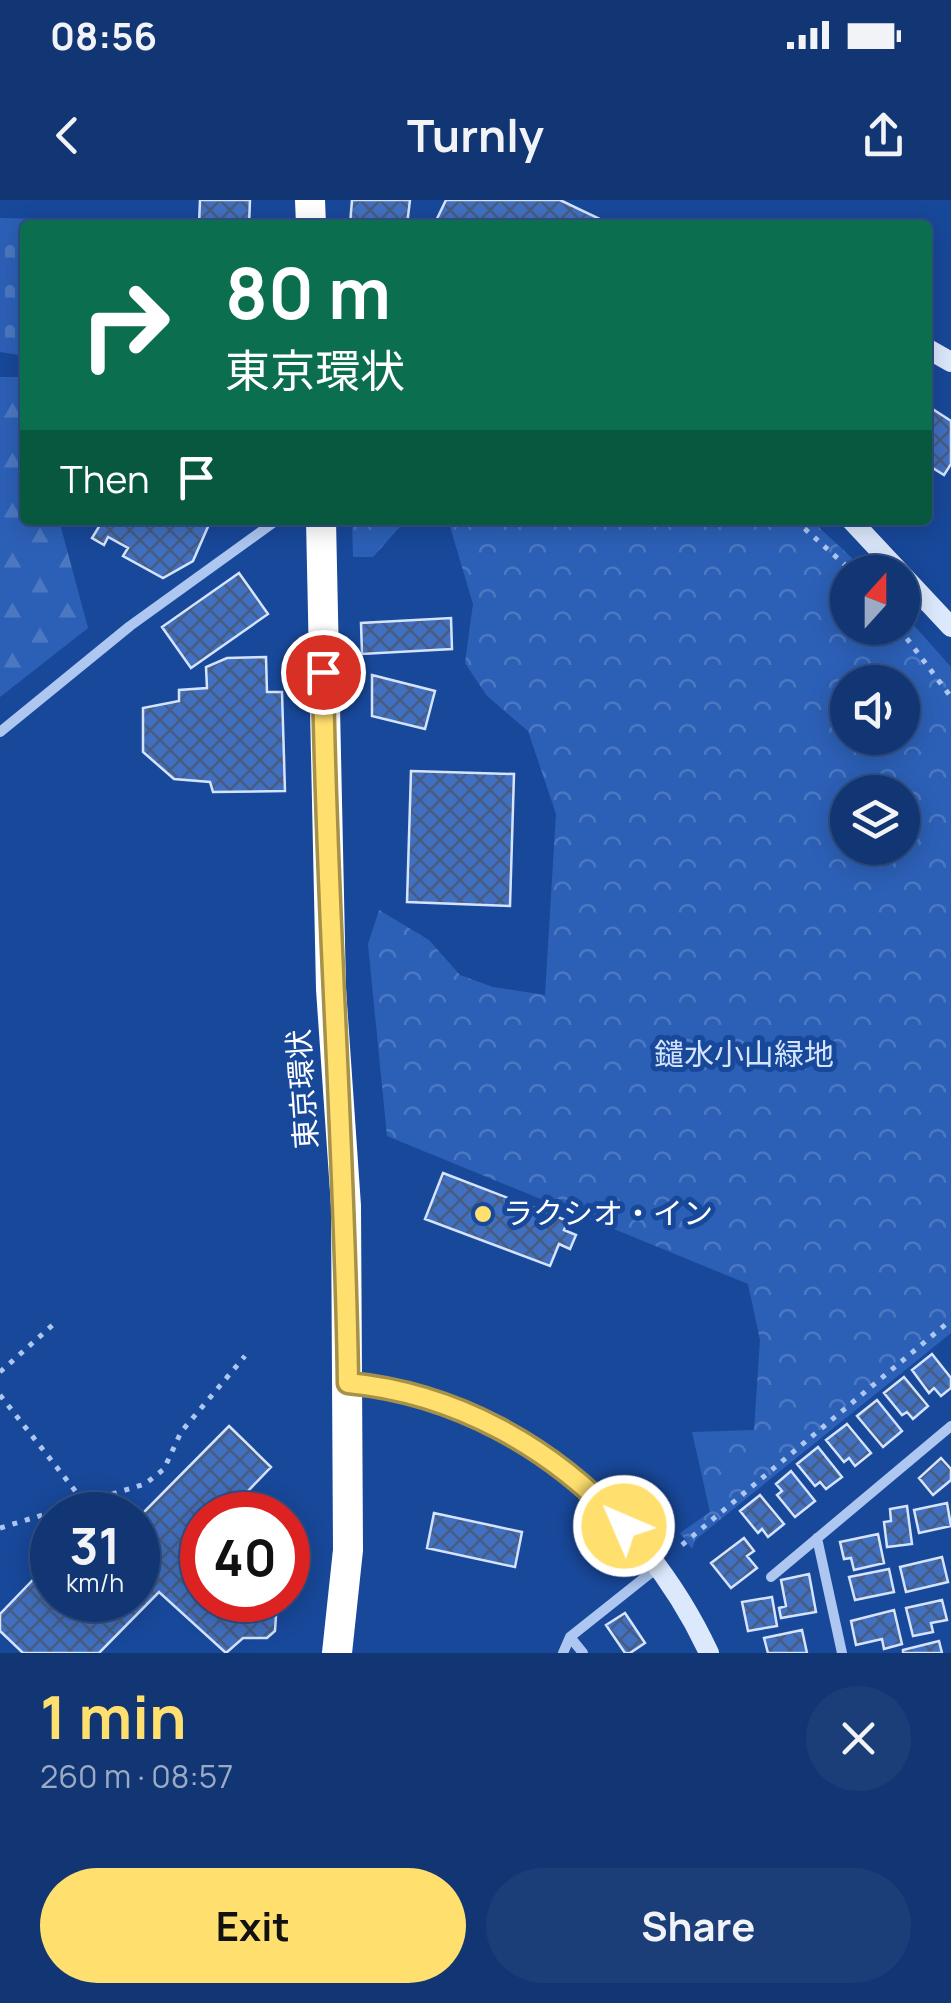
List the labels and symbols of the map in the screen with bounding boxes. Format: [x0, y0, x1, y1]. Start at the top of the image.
north arrow [830, 555, 920, 645]
pin [281, 630, 366, 715]
street label: 東京環状 [277, 1028, 326, 1150]
park label: 鑓水小山緑地 [654, 1033, 834, 1074]
place label: ラクシオ・イン [503, 1192, 713, 1233]
marker: ラクシオ・イン [472, 1203, 494, 1225]
position arrow [572, 1474, 676, 1578]
speed limit sign: 40 [180, 1492, 310, 1622]

